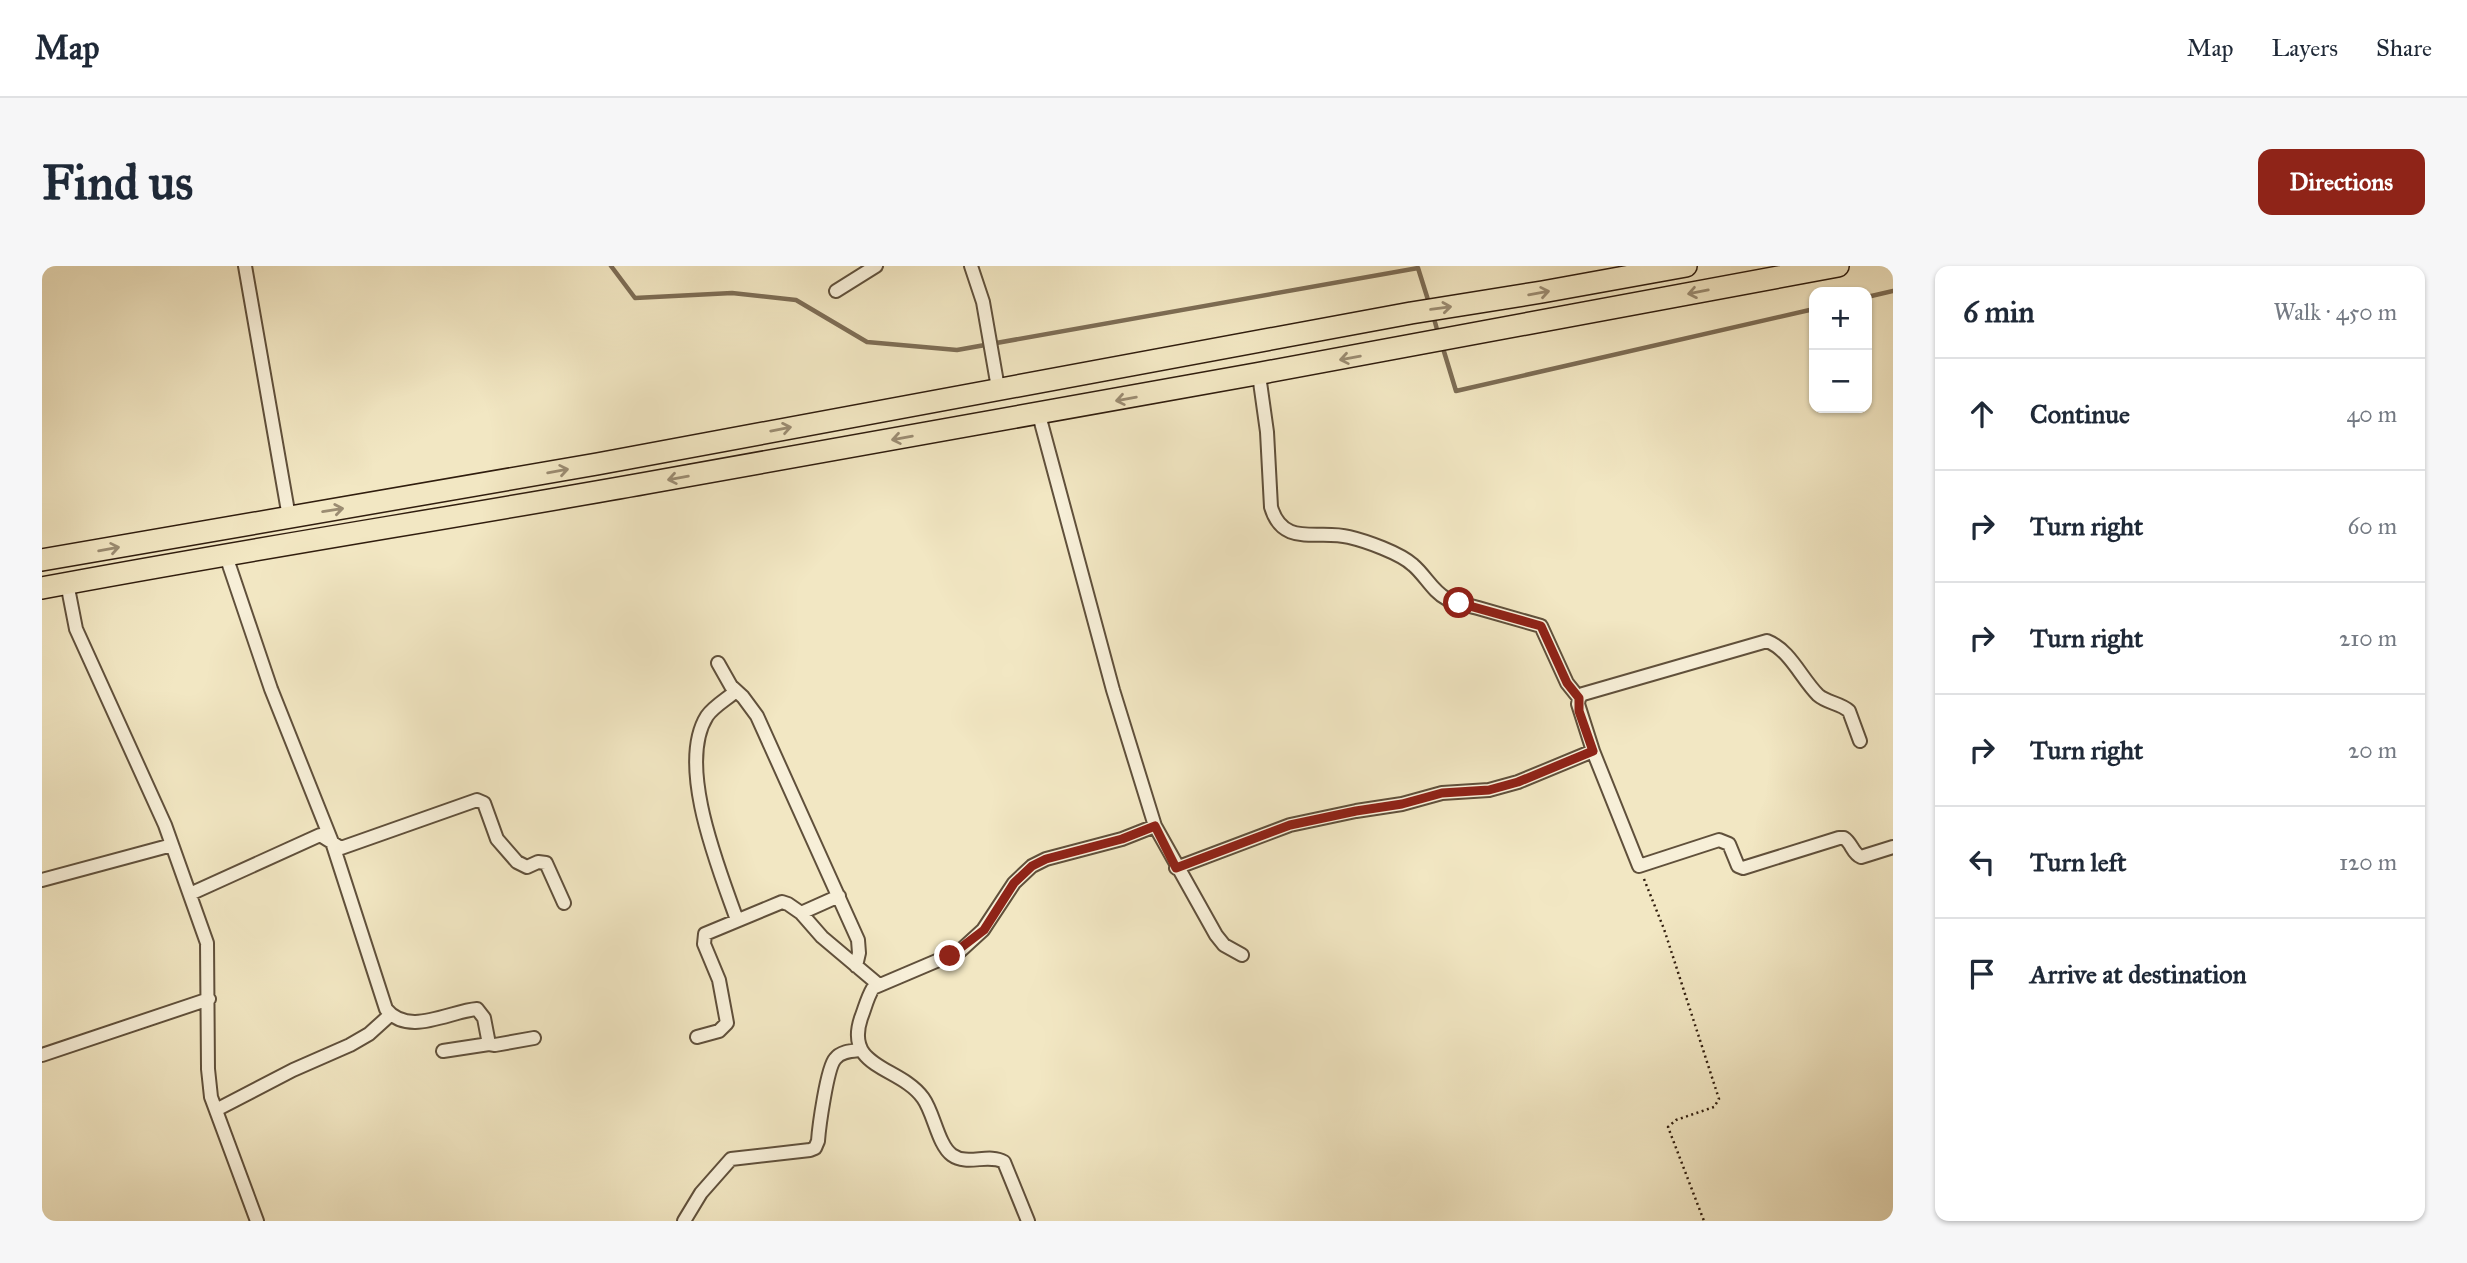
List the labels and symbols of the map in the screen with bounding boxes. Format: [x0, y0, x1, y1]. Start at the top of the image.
one-way arrow [1527, 285, 1550, 299]
one-way arrow [1687, 286, 1710, 300]
one-way arrow [1429, 302, 1452, 315]
one-way arrow [1339, 352, 1362, 365]
one-way arrow [1116, 393, 1138, 406]
one-way arrow [769, 422, 792, 436]
one-way arrow [892, 432, 914, 446]
one-way arrow [546, 464, 569, 477]
one-way arrow [667, 472, 690, 485]
one-way arrow [322, 503, 344, 516]
one-way arrow [97, 542, 120, 555]
route start [1443, 587, 1474, 618]
route end [934, 940, 965, 971]

